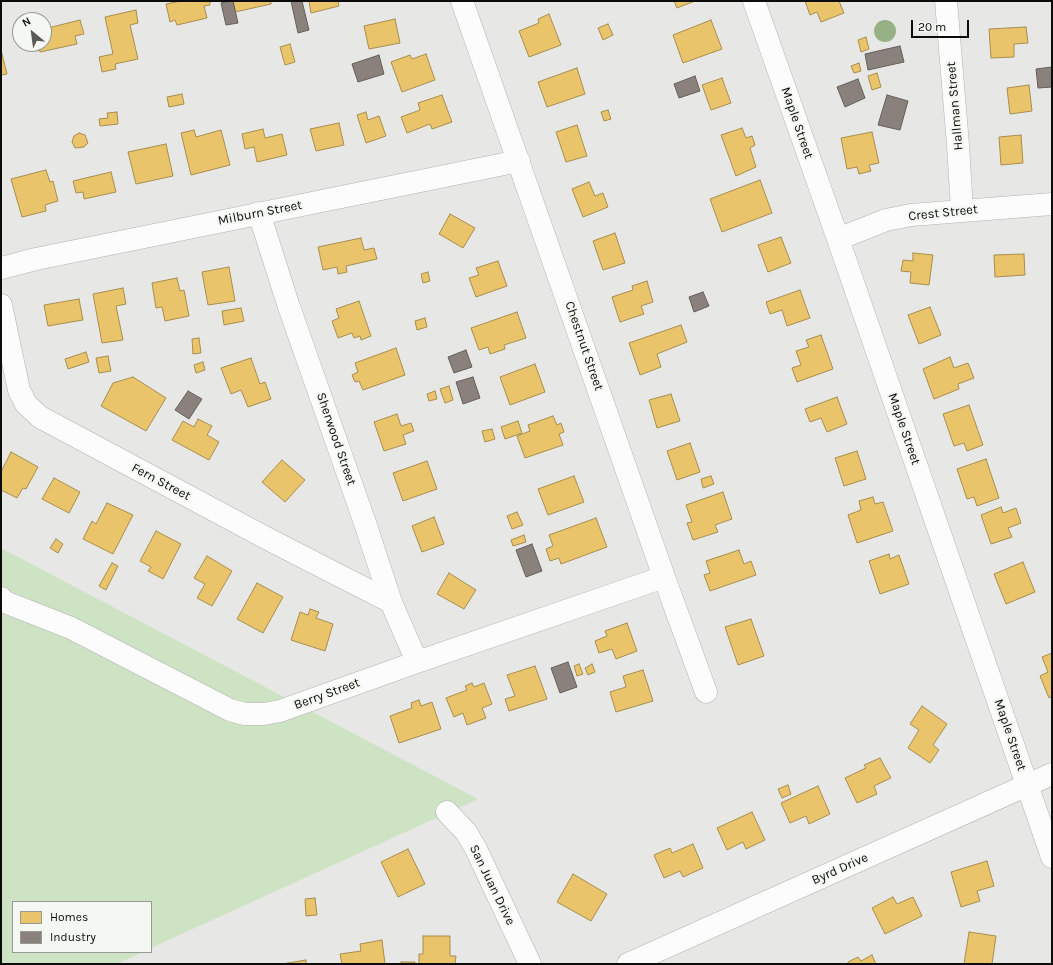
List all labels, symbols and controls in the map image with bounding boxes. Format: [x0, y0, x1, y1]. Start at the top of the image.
north arrow [12, 12, 52, 52]
scale bar [913, 12, 971, 38]
text: N [20, 14, 33, 30]
text: 20 m [918, 20, 946, 34]
street label: Hallman Street [943, 61, 967, 151]
street label: Maple Street [777, 85, 817, 161]
street label: Milburn Street [217, 197, 303, 229]
street label: Crest Street [907, 202, 979, 224]
street label: Chestnut Street [561, 299, 607, 393]
street label: Sherwood Street [313, 391, 359, 487]
street label: Maple Street [884, 391, 924, 467]
street label: Fern Street [129, 460, 193, 504]
street label: Berry Street [292, 675, 362, 713]
street label: Maple Street [990, 697, 1030, 773]
street label: San Juan Drive [466, 842, 518, 928]
street label: Byrd Drive [809, 850, 871, 888]
legend [12, 901, 152, 953]
text: Homes [50, 910, 88, 924]
text: Industry [50, 930, 96, 944]

